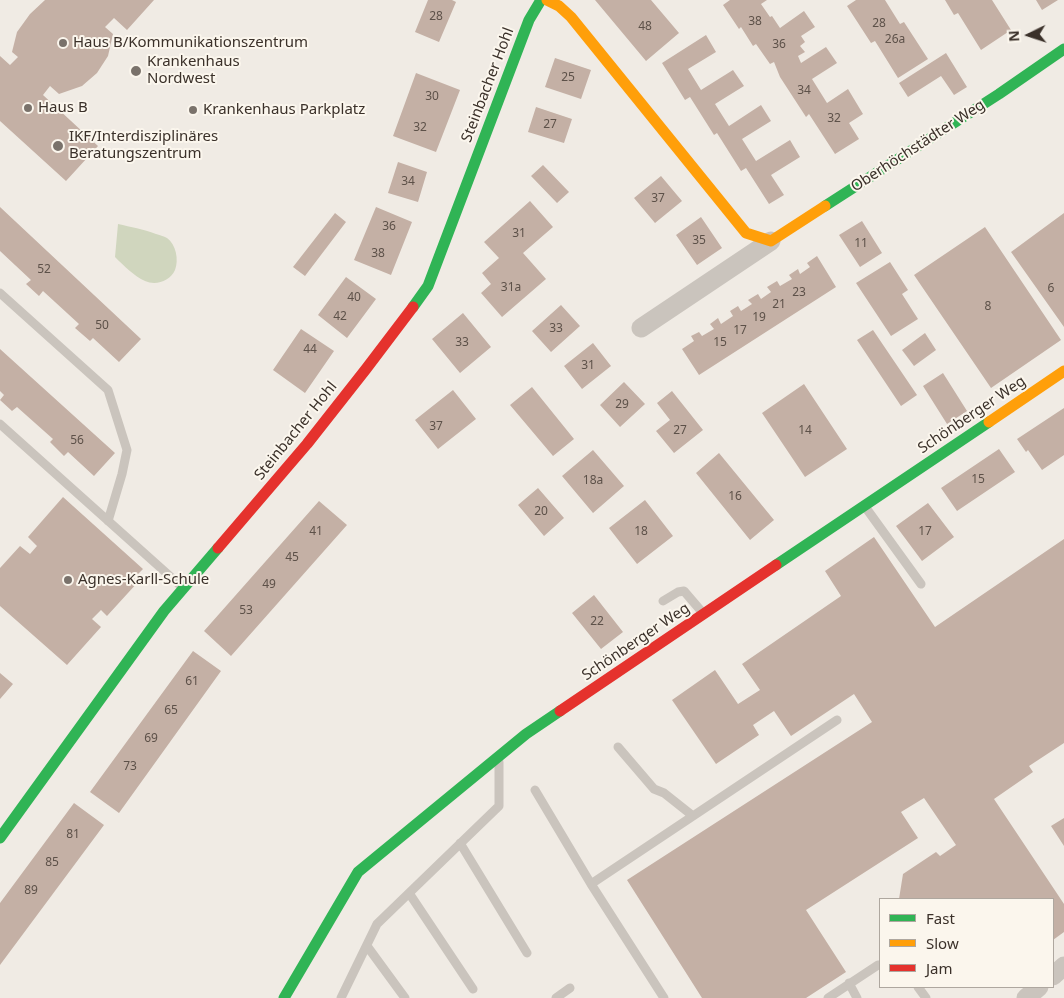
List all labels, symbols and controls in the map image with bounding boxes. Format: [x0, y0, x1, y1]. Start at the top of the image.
house number: 28 [429, 10, 443, 24]
north arrow [1004, 10, 1054, 60]
house number: 38 [748, 15, 762, 29]
house number: 28 [872, 17, 886, 31]
house number: 48 [638, 20, 652, 34]
street label: Steinbacher Hohl [458, 25, 518, 145]
text: N [1004, 30, 1023, 42]
house number: 26a [885, 33, 905, 47]
place label: Haus B/Kommunikationszentrum [73, 34, 308, 52]
marker: Haus B/Kommunikationszentrum [57, 37, 69, 49]
house number: 36 [772, 38, 786, 52]
place label: Krankenhaus Nordwest [147, 53, 240, 88]
marker: Krankenhaus Nordwest [129, 64, 143, 78]
house number: 25 [561, 71, 575, 85]
house number: 34 [797, 84, 811, 98]
house number: 30 [425, 90, 439, 104]
street label: Oberhöchstädter Weg [848, 96, 988, 196]
place label: Haus B [38, 99, 88, 117]
place label: Krankenhaus Parkplatz [203, 101, 365, 119]
marker: Haus B [22, 102, 34, 114]
marker: Krankenhaus Parkplatz [187, 104, 199, 116]
house number: 32 [827, 112, 841, 126]
house number: 27 [543, 118, 557, 132]
house number: 32 [413, 121, 427, 135]
place label: IKF/Interdisziplinäres Beratungszentrum [69, 128, 218, 163]
marker: IKF/Interdisziplinäres Beratungszentrum [51, 139, 65, 153]
house number: 34 [401, 175, 415, 189]
house number: 37 [651, 192, 665, 206]
house number: 36 [382, 220, 396, 234]
house number: 31 [512, 227, 526, 241]
house number: 35 [692, 234, 706, 248]
house number: 11 [854, 237, 868, 251]
house number: 38 [371, 247, 385, 261]
house number: 52 [37, 263, 51, 277]
house number: 31a [501, 281, 521, 295]
house number: 6 [1048, 282, 1054, 296]
house number: 23 [792, 286, 806, 300]
house number: 40 [347, 291, 361, 305]
house number: 21 [772, 298, 786, 312]
house number: 8 [985, 300, 991, 314]
house number: 42 [333, 310, 347, 324]
house number: 19 [752, 311, 766, 325]
house number: 50 [95, 319, 109, 333]
house number: 33 [549, 322, 563, 336]
house number: 17 [733, 324, 747, 338]
house number: 33 [455, 336, 469, 350]
house number: 15 [713, 336, 727, 350]
house number: 44 [303, 343, 317, 357]
house number: 31 [581, 359, 595, 373]
street label: Schönberger Weg [915, 372, 1029, 458]
street label: Steinbacher Hohl [251, 378, 341, 484]
house number: 29 [615, 398, 629, 412]
house number: 37 [429, 420, 443, 434]
house number: 27 [673, 424, 687, 438]
house number: 14 [798, 424, 812, 438]
house number: 56 [70, 434, 84, 448]
house number: 15 [971, 473, 985, 487]
house number: 18a [583, 474, 603, 488]
house number: 16 [728, 490, 742, 504]
house number: 20 [534, 505, 548, 519]
house number: 41 [309, 525, 323, 539]
house number: 18 [634, 525, 648, 539]
house number: 17 [918, 525, 932, 539]
house number: 45 [285, 551, 299, 565]
place label: Agnes-Karll-Schule [78, 571, 209, 589]
marker: Agnes-Karll-Schule [62, 574, 74, 586]
house number: 49 [262, 578, 276, 592]
street label: Schönberger Weg [579, 599, 693, 685]
house number: 53 [239, 604, 253, 618]
house number: 22 [590, 615, 604, 629]
house number: 61 [185, 675, 199, 689]
house number: 65 [164, 704, 178, 718]
house number: 69 [144, 732, 158, 746]
house number: 73 [123, 760, 137, 774]
house number: 81 [66, 828, 80, 842]
house number: 85 [45, 856, 59, 870]
house number: 89 [24, 884, 38, 898]
legend [879, 898, 1054, 988]
text: Fast [926, 908, 955, 928]
text: Slow [926, 933, 959, 953]
text: Jam [926, 958, 953, 978]

